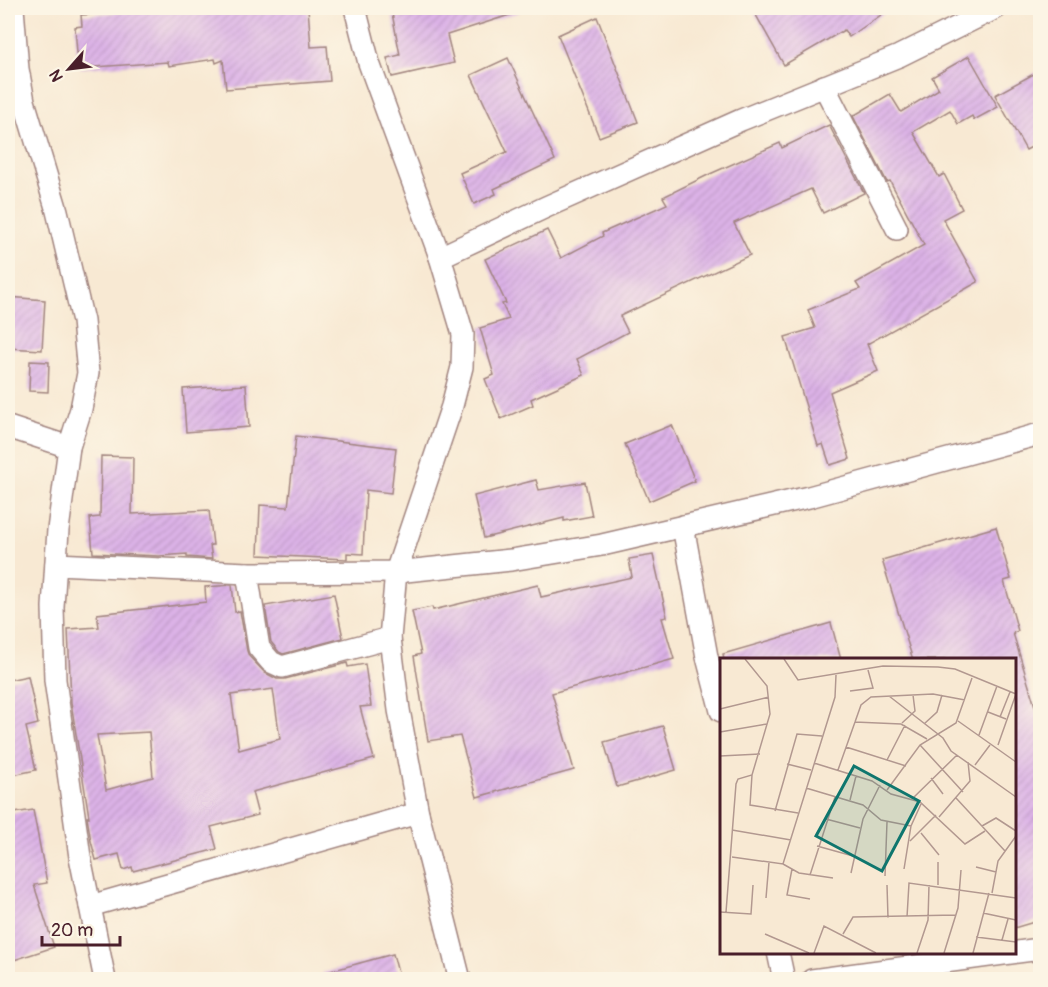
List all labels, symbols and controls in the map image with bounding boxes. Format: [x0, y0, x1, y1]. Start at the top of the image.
north arrow [39, 39, 99, 99]
text: N [45, 66, 68, 85]
inset map [720, 658, 1015, 954]
scale bar [42, 909, 120, 947]
text: 20 m [51, 919, 93, 942]

